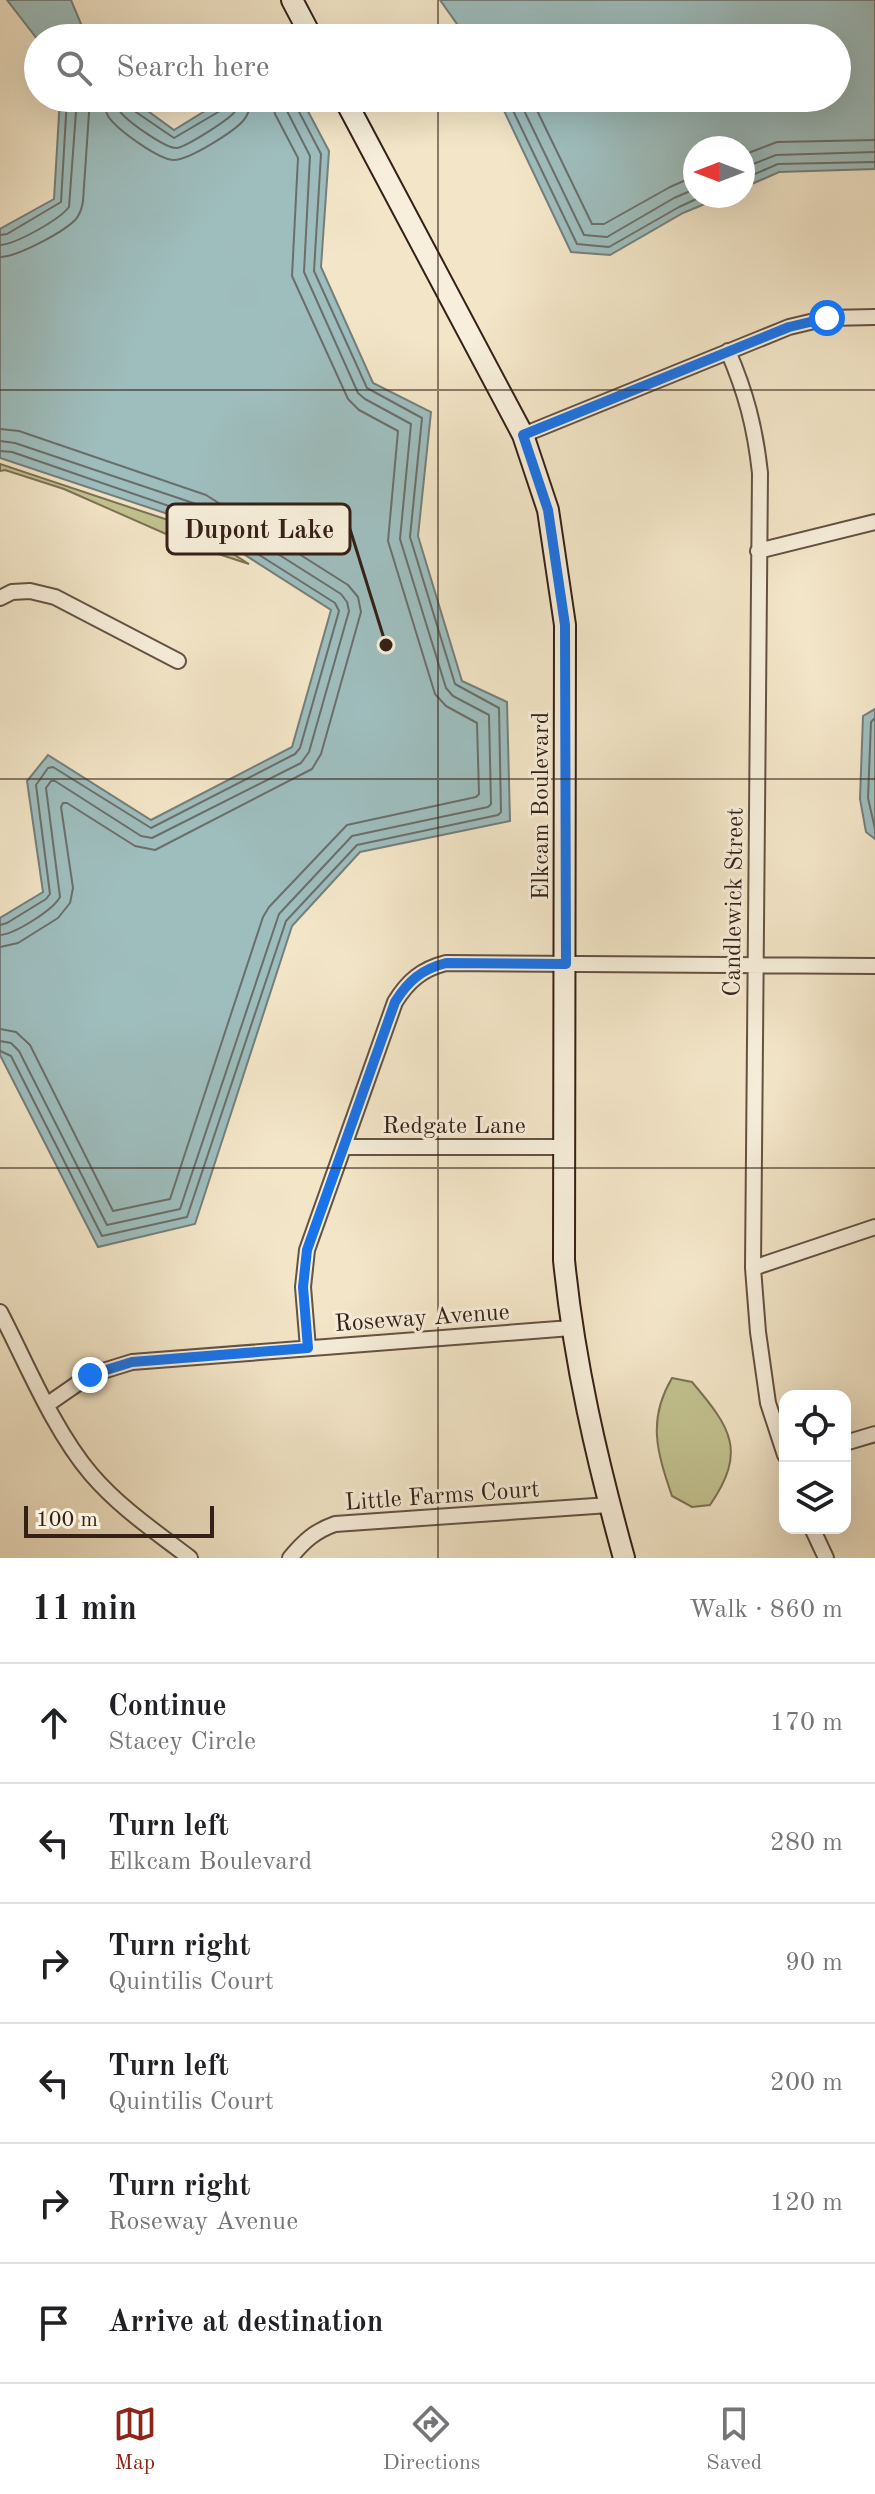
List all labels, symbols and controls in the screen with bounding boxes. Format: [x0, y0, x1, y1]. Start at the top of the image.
search box [24, 24, 851, 112]
icon: search [52, 46, 96, 90]
text: Search here [116, 53, 270, 83]
north arrow [683, 136, 755, 208]
route start [809, 300, 845, 336]
callout: Dupont Lake [167, 504, 350, 554]
text: Dupont Lake [184, 518, 334, 544]
street label: Elkcam Boulevard [530, 712, 554, 900]
street label: Candlewick Street [721, 807, 749, 997]
street label: Redgate Lane [382, 1115, 526, 1139]
street label: Roseway Avenue [334, 1301, 511, 1337]
route end [72, 1357, 108, 1393]
map controls [779, 1390, 851, 1534]
button: locate [779, 1390, 851, 1462]
button: layers [779, 1462, 851, 1534]
street label: Little Farms Court [344, 1478, 540, 1516]
scale bar [24, 1502, 214, 1538]
text: 100 m [36, 1509, 98, 1531]
text: 11 min [32, 1593, 137, 1627]
text: Walk · 860 m [689, 1597, 843, 1623]
text: Continue [108, 1692, 227, 1722]
icon: ahead [32, 1701, 76, 1745]
text: 170 m [770, 1710, 843, 1736]
text: Stacey Circle [108, 1729, 256, 1755]
text: Turn left [108, 1812, 229, 1842]
icon: left [32, 1821, 76, 1865]
text: 280 m [770, 1830, 843, 1856]
text: Elkcam Boulevard [108, 1849, 312, 1875]
text: Turn right [108, 1932, 250, 1962]
icon: right [32, 1941, 76, 1985]
text: 90 m [785, 1950, 843, 1976]
text: Quintilis Court [108, 1969, 274, 1995]
text: Turn left [108, 2052, 229, 2082]
icon: left [32, 2061, 76, 2105]
text: 200 m [770, 2070, 843, 2096]
text: Quintilis Court [108, 2089, 274, 2115]
text: Turn right [108, 2172, 250, 2202]
icon: right [32, 2181, 76, 2225]
text: 120 m [770, 2190, 843, 2216]
text: Roseway Avenue [108, 2209, 298, 2235]
icon: arrive [32, 2301, 76, 2345]
text: Arrive at destination [108, 2308, 383, 2338]
tab: Map [113, 2402, 157, 2477]
tab: Directions [383, 2402, 480, 2477]
tab: Saved [706, 2402, 762, 2477]

